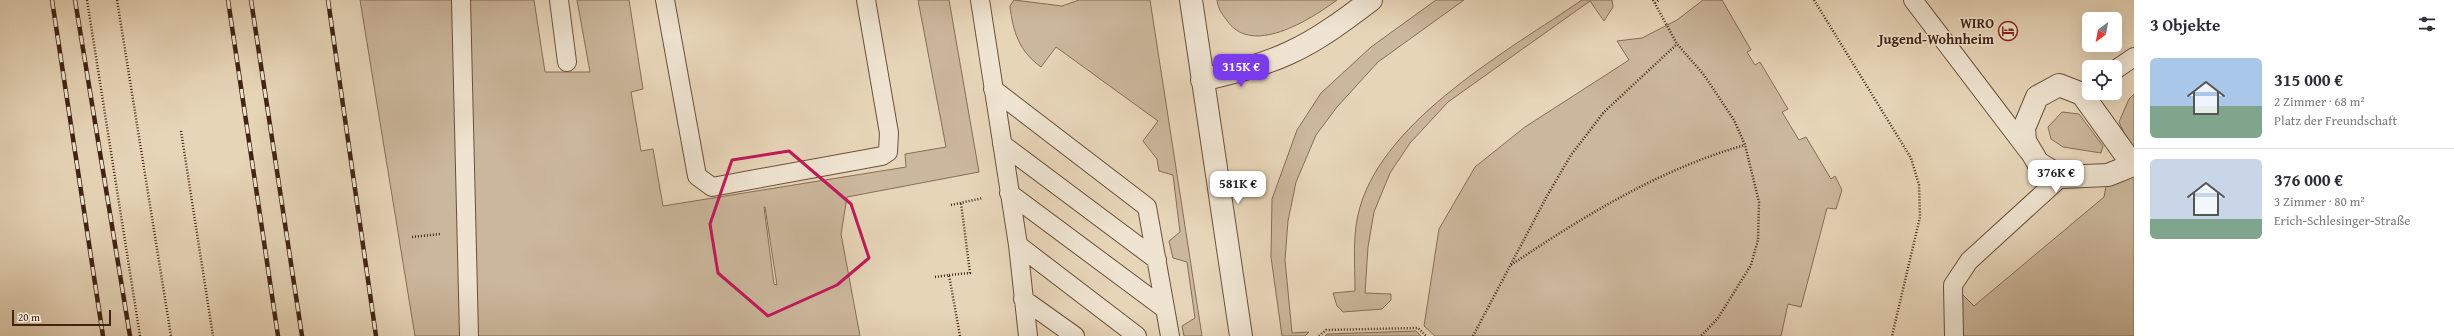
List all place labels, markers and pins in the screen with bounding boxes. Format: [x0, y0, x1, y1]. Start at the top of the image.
place label: WIRO Jugend-Wohnheim [1877, 13, 1994, 49]
hotel icon: WIRO Jugend-Wohnheim [1997, 20, 2019, 42]
pin: 315K € [1208, 54, 1274, 88]
pin: 376K € [2023, 160, 2089, 194]
pin: 581K € [1205, 171, 1271, 205]

